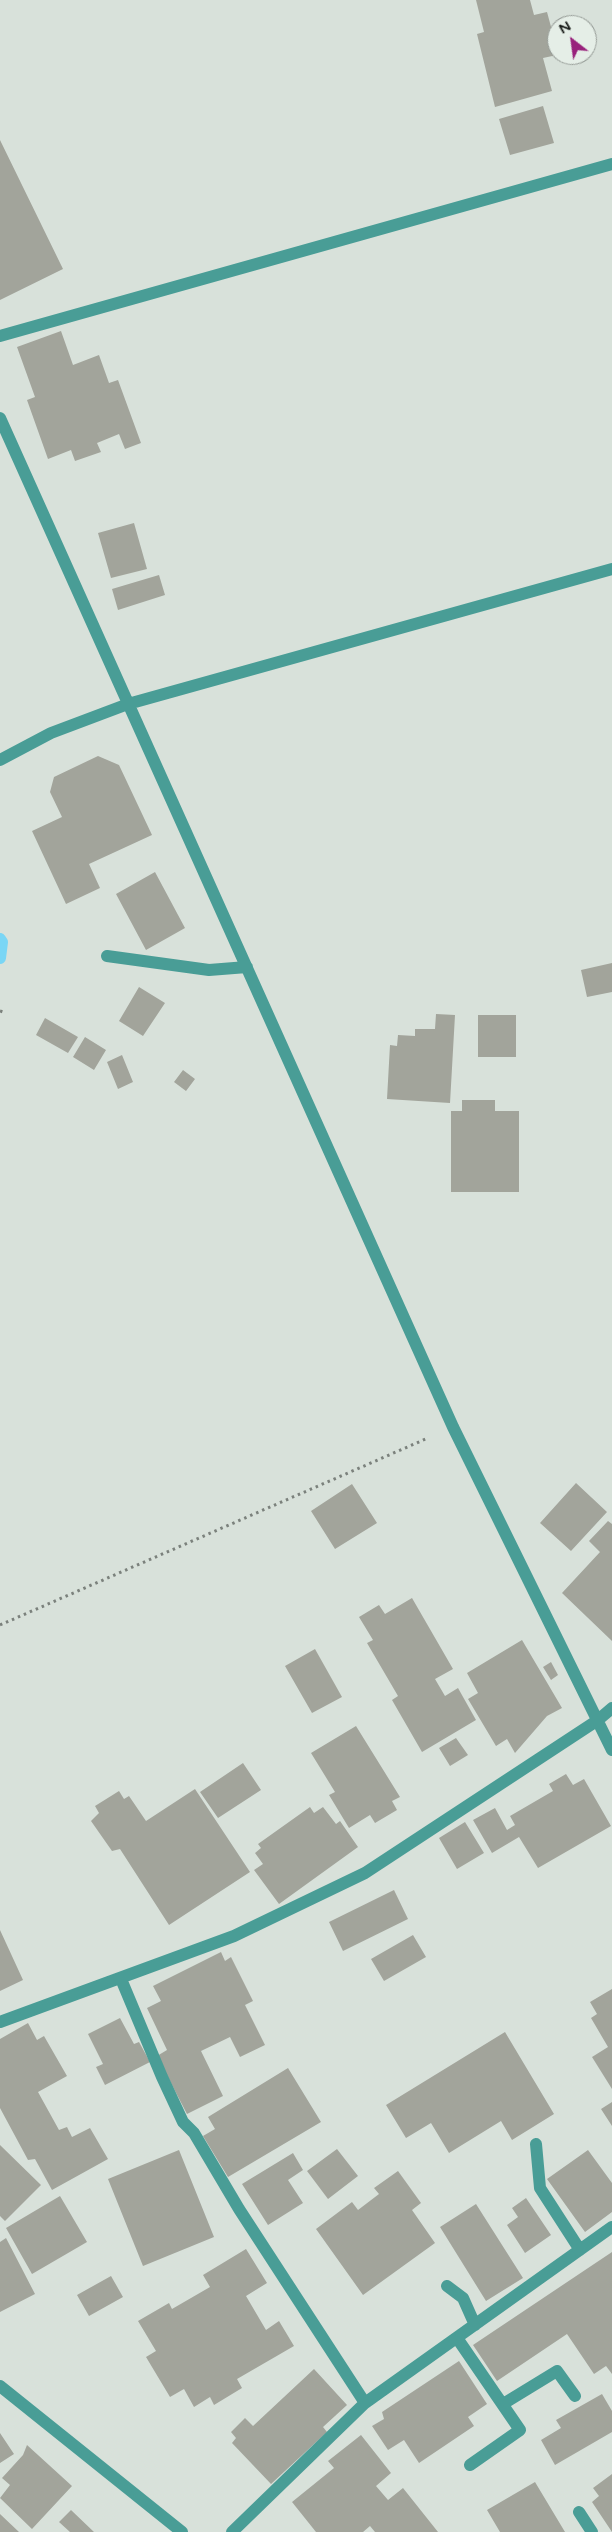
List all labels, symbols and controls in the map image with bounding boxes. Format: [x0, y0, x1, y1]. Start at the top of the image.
north arrow [547, 15, 597, 65]
text: N [556, 17, 574, 38]

